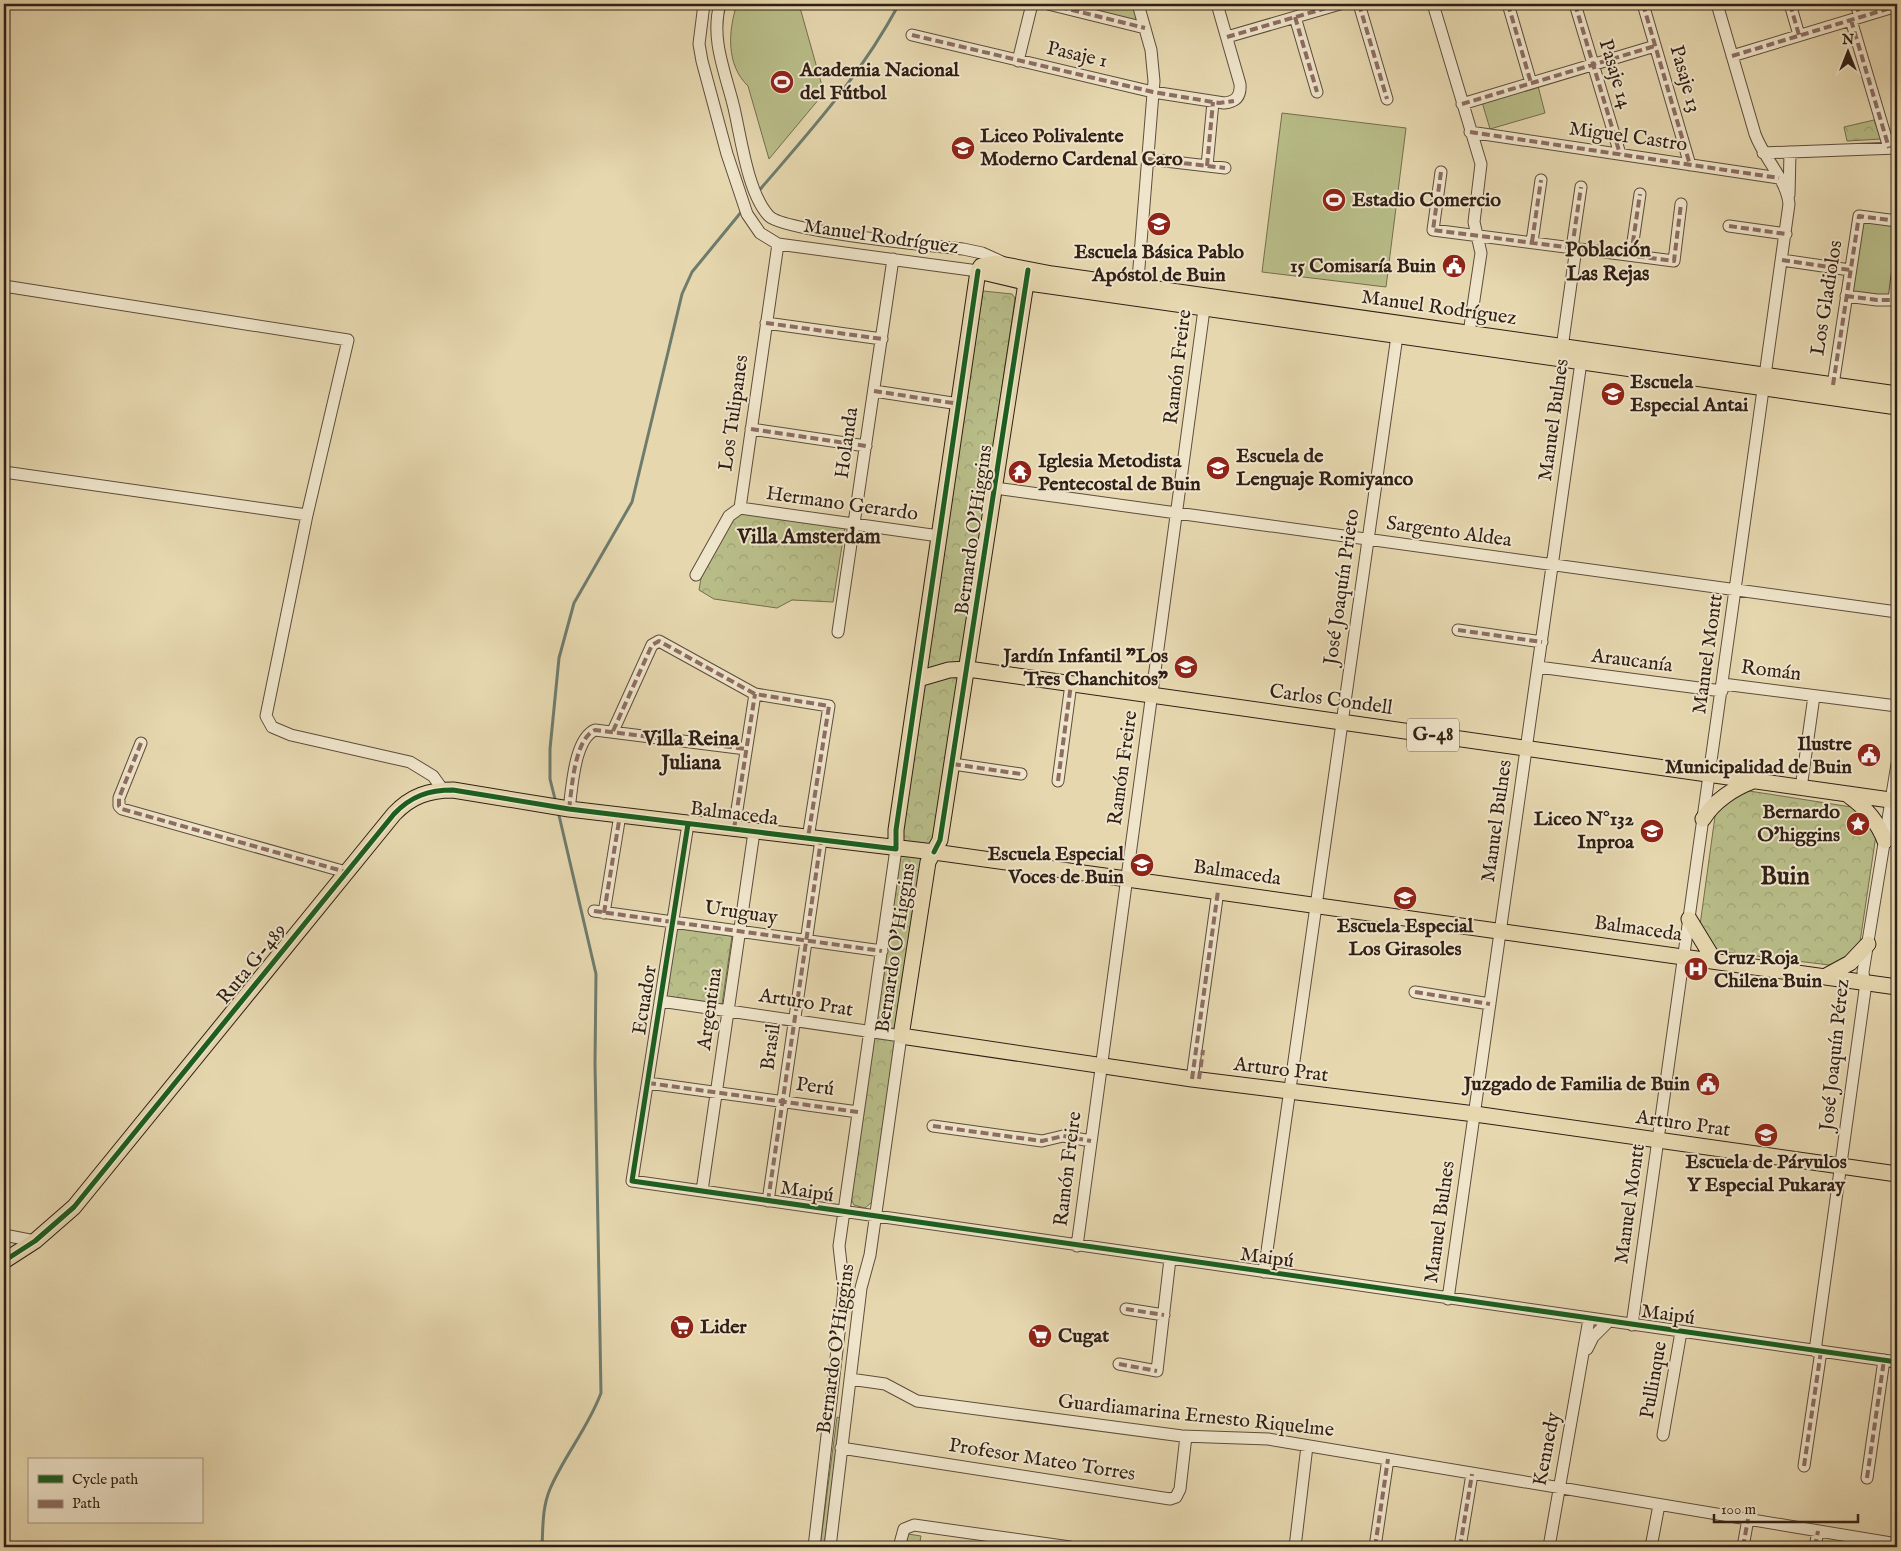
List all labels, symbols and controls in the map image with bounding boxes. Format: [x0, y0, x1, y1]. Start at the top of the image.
north arrow [1824, 28, 1874, 78]
text: N [1841, 31, 1854, 49]
street label: Pasaje 1 [1044, 36, 1110, 74]
street label: Pasaje 14 [1593, 36, 1637, 112]
street label: Pasaje 13 [1663, 42, 1707, 116]
place label: Academia Nacional del Fútbol [799, 58, 960, 106]
sports icon: Academia Nacional del Fútbol [769, 69, 795, 95]
street label: Miguel Castro [1567, 116, 1689, 158]
place label: Liceo Polivalente Moderno Cardenal Caro [980, 124, 1183, 172]
school or university icon: Liceo Polivalente Moderno Cardenal Caro [950, 135, 976, 161]
sports icon: Estadio Comercio [1321, 187, 1347, 213]
place label: Estadio Comercio [1352, 188, 1501, 213]
school or university icon: Escuela Básica Pablo Apóstol de Buin [1146, 211, 1172, 237]
street label: Manuel Rodríguez [802, 214, 960, 260]
district label: Población Las Rejas [1565, 237, 1651, 288]
street label: Los Gladiolos [1806, 239, 1848, 357]
place label: Escuela Básica Pablo Apóstol de Buin [1074, 240, 1244, 288]
public building icon: 15 Comisaría Buin [1441, 253, 1467, 279]
place label: 15 Comisaría Buin [1290, 254, 1436, 279]
street label: Manuel Rodríguez [1360, 285, 1518, 331]
street label: Ramón Freire [1159, 308, 1197, 426]
street label: Los Tulipanes [713, 353, 755, 473]
street label: Manuel Bulnes [1533, 357, 1575, 483]
place label: Escuela Especial Antai [1630, 370, 1749, 418]
school or university icon: Escuela Especial Antai [1600, 381, 1626, 407]
street label: Holanda [830, 405, 864, 480]
street label: Bernardo O'Higgins [950, 443, 998, 617]
place label: Escuela de Lenguaje Romiyanco [1236, 444, 1414, 492]
place label: Iglesia Metodista Pentecostal de Buin [1038, 449, 1201, 497]
school or university icon: Escuela de Lenguaje Romiyanco [1205, 455, 1231, 481]
temple icon: Iglesia Metodista Pentecostal de Buin [1007, 459, 1033, 485]
street label: Hermano Gerardo [764, 481, 920, 527]
street label: José Joaquín Prieto [1318, 507, 1365, 669]
street label: Sargento Aldea [1385, 511, 1514, 553]
district label: Villa Amsterdam [736, 524, 881, 551]
street label: Manuel Montt [1687, 592, 1729, 716]
street label: Araucanía [1589, 643, 1674, 678]
place label: Jardín Infantil "Los Tres Chanchitos" [1000, 644, 1168, 692]
school or university icon: Jardín Infantil "Los Tres Chanchitos" [1173, 654, 1199, 680]
street label: Román [1739, 655, 1803, 687]
street label: Carlos Condell [1268, 679, 1395, 721]
street label: Ramón Freire [1103, 709, 1143, 827]
road number: G-48 [1407, 718, 1459, 752]
district label: Villa Reina Juliana [642, 726, 740, 777]
place label: Ilustre Municipalidad de Buin [1665, 732, 1853, 780]
public building icon: Ilustre Municipalidad de Buin [1856, 742, 1882, 768]
street label: Manuel Bulnes [1476, 758, 1518, 884]
street label: Balmaceda [689, 796, 780, 832]
place label: Bernardo O'higgins [1757, 800, 1840, 848]
place label: Liceo N°132 Inproa [1534, 807, 1635, 855]
place icon: Bernardo O'higgins [1845, 811, 1871, 837]
school or university icon: Liceo N°132 Inproa [1639, 818, 1665, 844]
place label: Escuela Especial Voces de Buin [988, 842, 1125, 890]
school or university icon: Escuela Especial Voces de Buin [1129, 852, 1155, 878]
street label: Balmaceda [1191, 854, 1283, 892]
street label: Bernardo O'Higgins [870, 861, 922, 1035]
district label: Buin [1760, 861, 1810, 893]
school or university icon: Escuela Especial Los Girasoles [1392, 885, 1418, 911]
street label: Uruguay [703, 895, 779, 931]
street label: Balmaceda [1592, 910, 1684, 948]
place label: Escuela Especial Los Girasoles [1337, 914, 1474, 962]
street label: Ruta G-489 [212, 918, 292, 1010]
place label: Cruz Roja Chilena Buin [1714, 946, 1822, 994]
hospital icon: Cruz Roja Chilena Buin [1683, 956, 1709, 982]
street label: Ecuador [627, 963, 663, 1037]
street label: Argentina [692, 966, 728, 1053]
street label: José Joaquín Pérez [1814, 978, 1855, 1134]
street label: Arturo Prat [756, 983, 855, 1023]
street label: Brasil [755, 1021, 787, 1072]
street label: Arturo Prat [1231, 1052, 1330, 1088]
public building icon: Juzgado de Familia de Buin [1695, 1071, 1721, 1097]
street label: Perú [794, 1072, 836, 1102]
place label: Juzgado de Familia de Buin [1461, 1072, 1690, 1097]
street label: Arturo Prat [1633, 1105, 1732, 1143]
street label: Ramón Freire [1049, 1110, 1087, 1228]
school or university icon: Escuela de Párvulos Y Especial Pukaray [1753, 1122, 1779, 1148]
street label: Manuel Montt [1609, 1142, 1651, 1266]
place label: Escuela de Párvulos Y Especial Pukaray [1685, 1150, 1847, 1198]
street label: Manuel Bulnes [1419, 1159, 1461, 1285]
street label: Maipú [778, 1175, 836, 1209]
street label: Maipú [1239, 1242, 1295, 1274]
street label: Bernardo O'Higgins [812, 1262, 860, 1436]
street label: Maipú [1640, 1299, 1696, 1331]
supermarket icon: Lider [669, 1314, 695, 1340]
place label: Lider [700, 1315, 747, 1340]
supermarket icon: Cugat [1027, 1323, 1053, 1349]
place label: Cugat [1058, 1324, 1109, 1349]
street label: Pullinque [1635, 1339, 1673, 1421]
street label: Guardiamarina Ernesto Riquelme [1057, 1389, 1335, 1443]
street label: Kennedy [1528, 1410, 1566, 1488]
street label: Profesor Mateo Torres [947, 1433, 1137, 1487]
legend [28, 1458, 202, 1524]
text: Cycle path [72, 1470, 138, 1489]
scale bar [1714, 1491, 1857, 1523]
text: Path [72, 1494, 100, 1513]
text: 100 m [1721, 1500, 1757, 1519]

